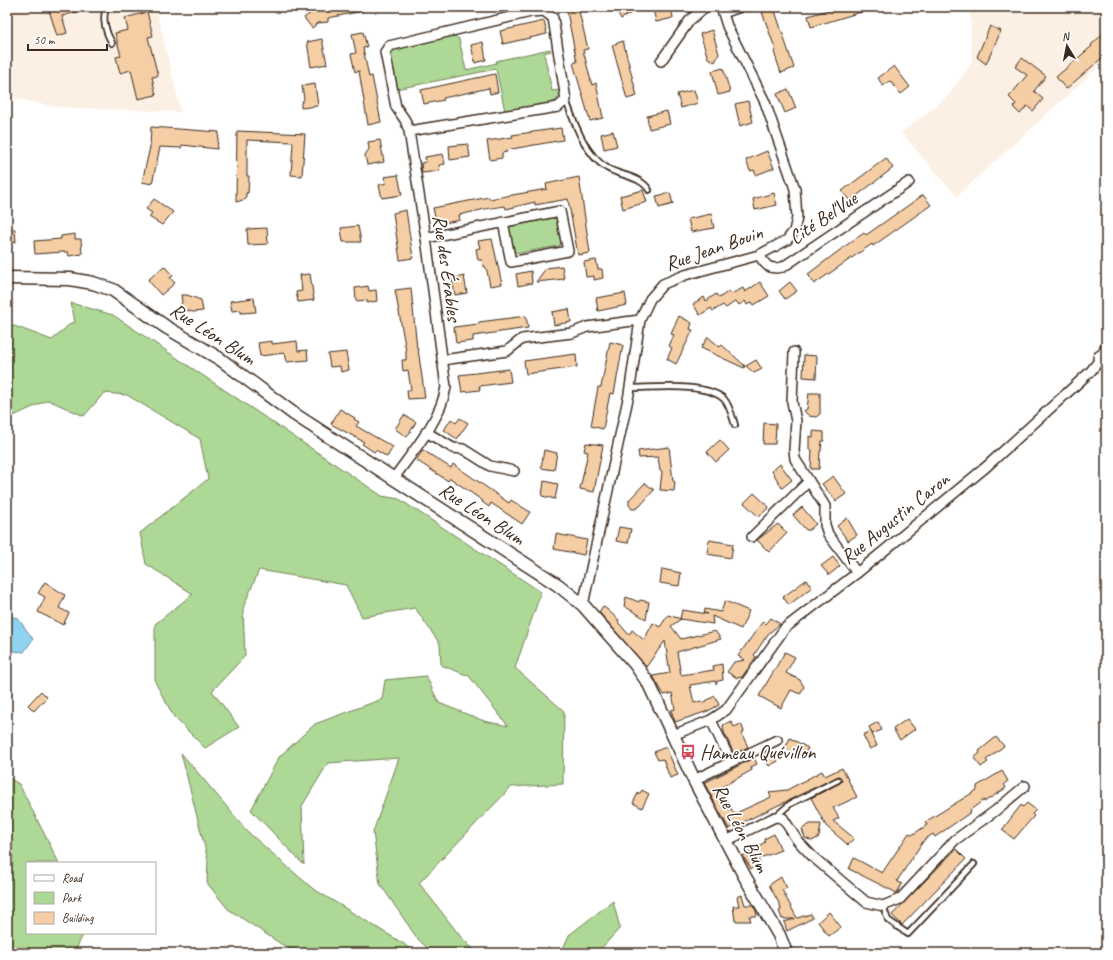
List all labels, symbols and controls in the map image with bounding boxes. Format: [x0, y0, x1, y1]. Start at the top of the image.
scale bar [28, 26, 107, 52]
north arrow [1047, 26, 1087, 66]
text: N [1061, 28, 1072, 44]
text: 50 m [34, 32, 56, 48]
street label: Cité Bel'Vue [784, 185, 863, 250]
street label: Rue des Érables [427, 213, 467, 325]
street label: Rue Jean Bouin [662, 219, 767, 276]
street label: Rue Léon Blum [165, 297, 261, 371]
street label: Rue Augustin Caron [836, 466, 955, 569]
street label: Rue Léon Blum [434, 477, 530, 551]
place label: Hameau Quévillon [700, 740, 816, 765]
bus stop icon: Hameau Quévillon [679, 743, 697, 761]
street label: Rue Léon Blum [707, 779, 775, 877]
legend [26, 862, 156, 934]
text: Road [62, 870, 84, 886]
text: Park [62, 890, 83, 906]
text: Building [62, 910, 94, 926]

